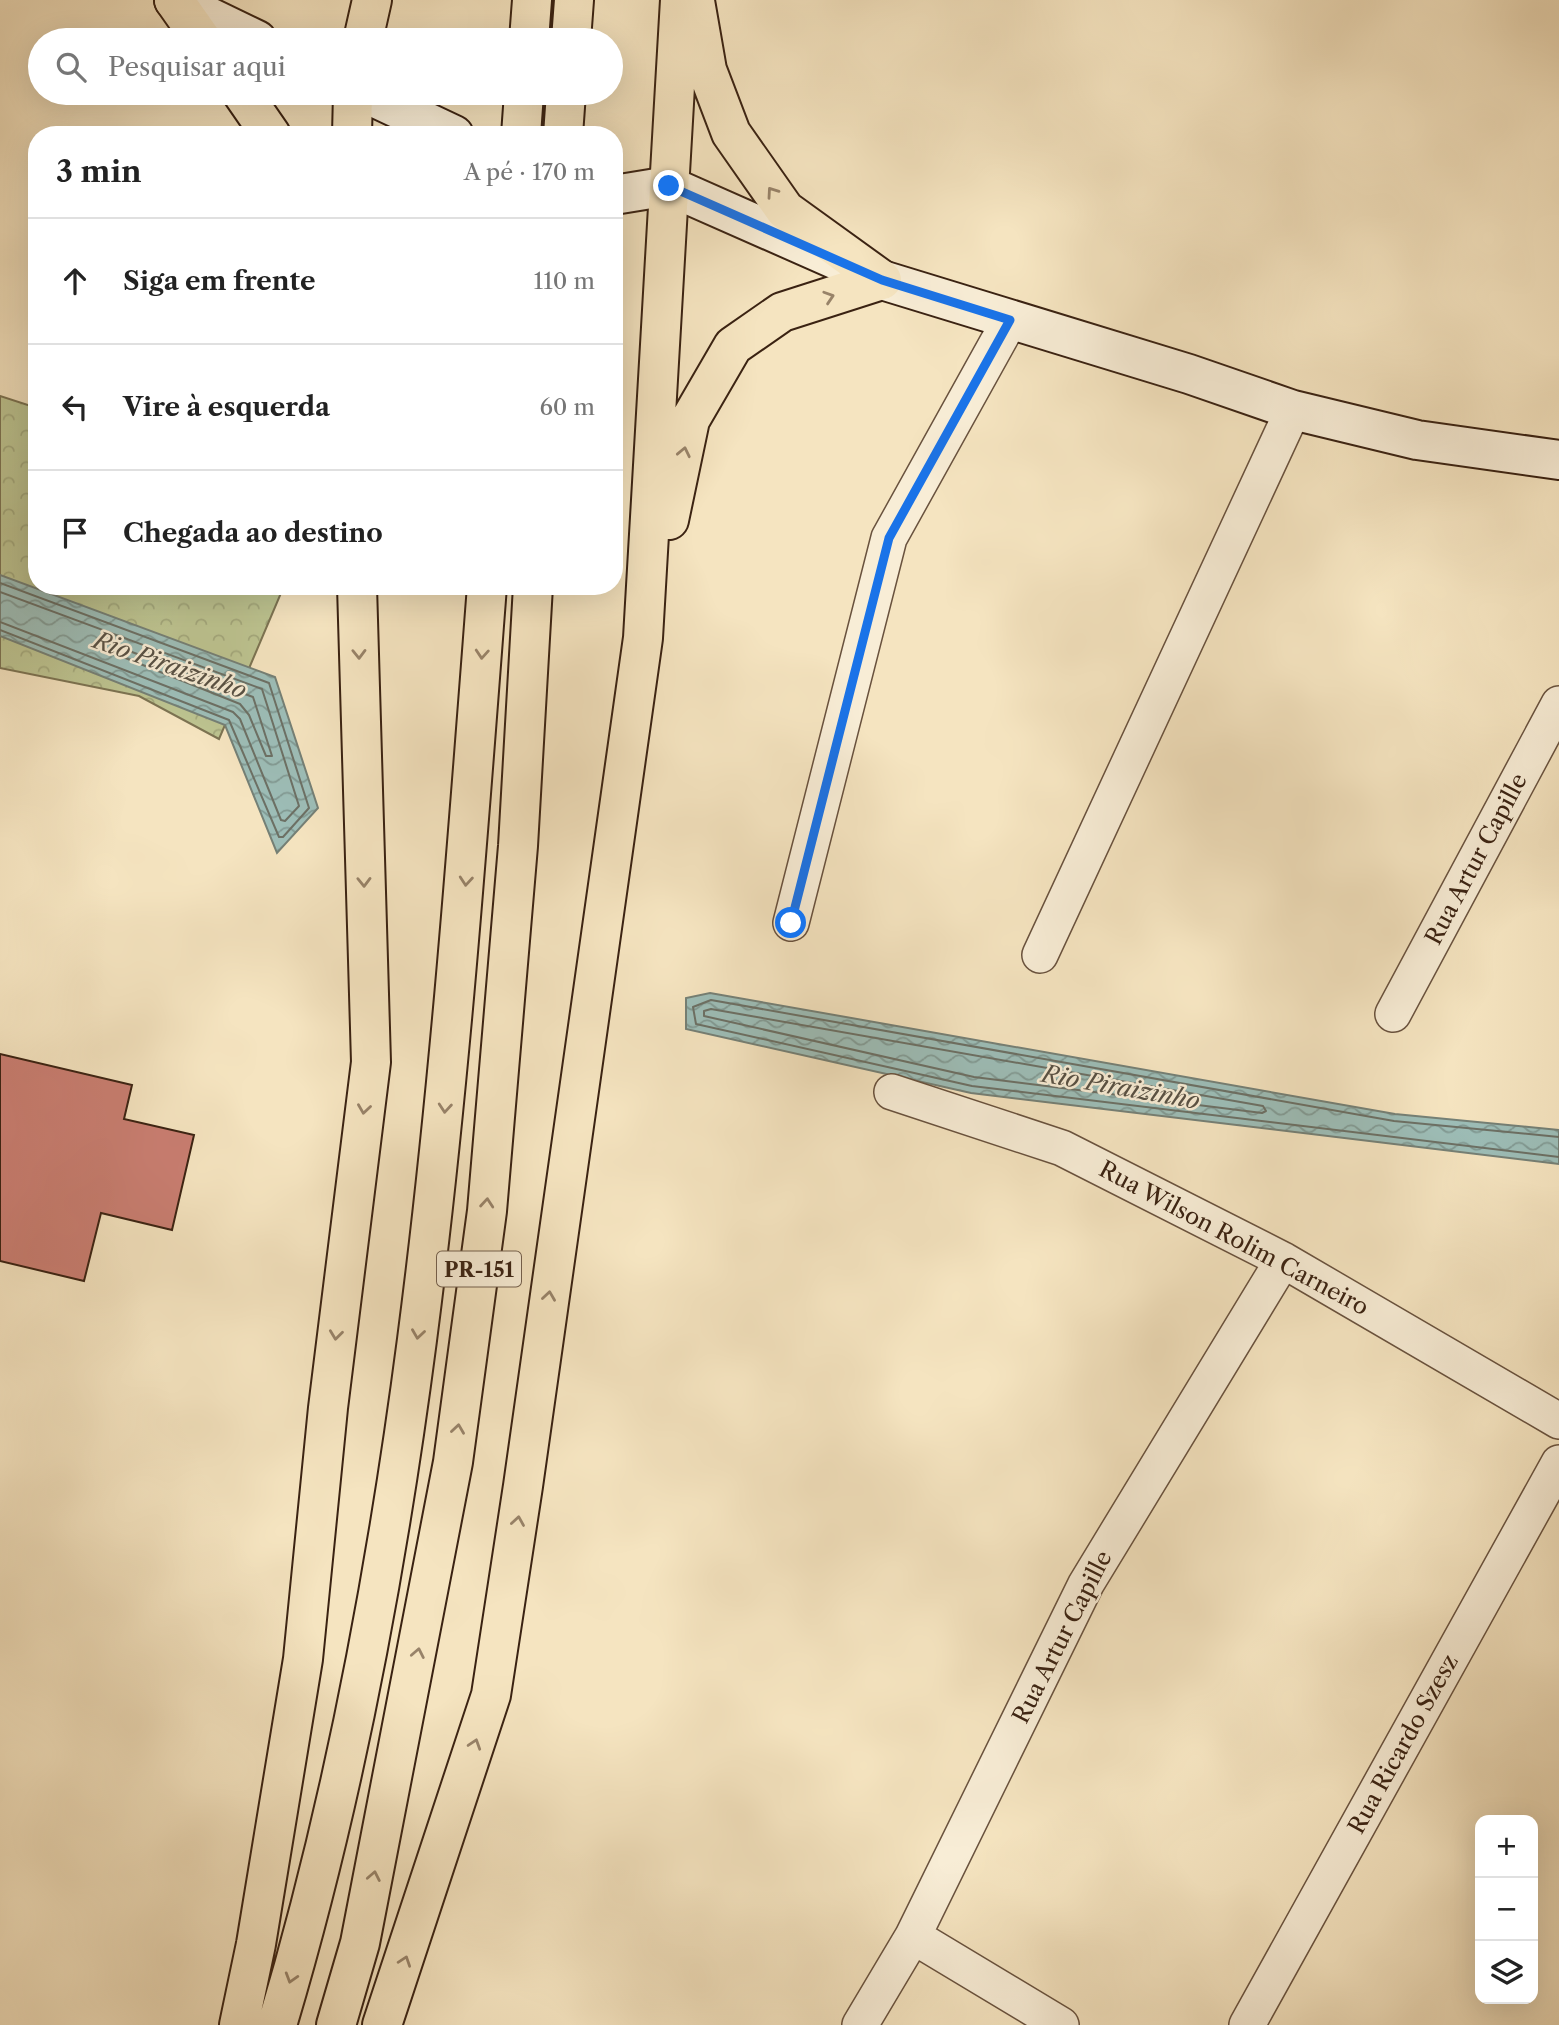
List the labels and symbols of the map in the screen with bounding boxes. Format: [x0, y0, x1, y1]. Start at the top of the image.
route end [653, 170, 684, 201]
one-way arrow [768, 187, 780, 200]
one-way arrow [823, 291, 835, 305]
one-way arrow [675, 446, 690, 458]
water label: Rio Piraizinho [88, 625, 250, 705]
one-way arrow [351, 649, 366, 660]
one-way arrow [475, 649, 490, 660]
street label: Rua Artur Capille [1419, 769, 1533, 949]
one-way arrow [459, 876, 474, 887]
one-way arrow [356, 877, 372, 888]
route start [775, 907, 806, 938]
water label: Rio Piraizinho [1038, 1059, 1202, 1115]
one-way arrow [438, 1102, 453, 1114]
one-way arrow [357, 1103, 372, 1115]
street label: Rua Wilson Rolim Carneiro [1094, 1155, 1374, 1321]
one-way arrow [479, 1197, 494, 1208]
road number: PR-151 [437, 1252, 521, 1286]
one-way arrow [541, 1290, 556, 1302]
one-way arrow [411, 1328, 426, 1339]
one-way arrow [329, 1329, 344, 1340]
one-way arrow [450, 1423, 465, 1434]
one-way arrow [510, 1516, 525, 1527]
street label: Rua Artur Capille [1006, 1546, 1118, 1728]
one-way arrow [410, 1647, 425, 1659]
street label: Rua Ricardo Szesz [1342, 1649, 1464, 1839]
one-way arrow [467, 1739, 481, 1751]
one-way arrow [365, 1870, 380, 1882]
one-way arrow [397, 1955, 411, 1967]
one-way arrow [285, 1971, 300, 1983]

